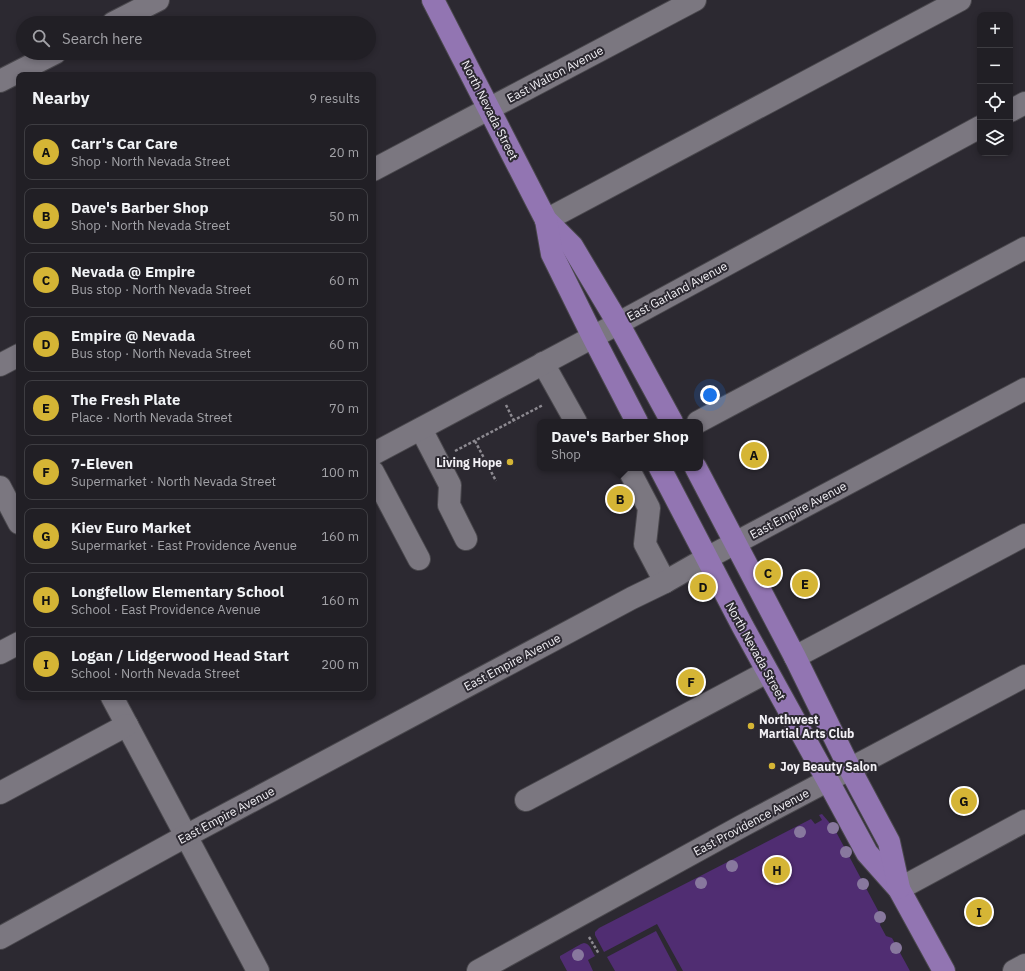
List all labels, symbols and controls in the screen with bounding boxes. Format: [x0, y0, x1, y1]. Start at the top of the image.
map controls [977, 12, 1013, 156]
button: + [977, 12, 1013, 48]
search box [16, 16, 376, 60]
icon: search [30, 27, 52, 49]
text: Search here [62, 29, 142, 48]
street label: East Walton Avenue [504, 42, 606, 106]
button: − [977, 48, 1013, 84]
street label: North Nevada Street [458, 58, 522, 162]
button: locate [977, 84, 1013, 120]
text: Nearby [32, 87, 90, 109]
text: 9 results [309, 90, 360, 107]
button: layers [977, 120, 1013, 156]
text: Carr's Car Care [71, 134, 178, 153]
text: A [42, 144, 50, 161]
text: 20 m [329, 144, 359, 161]
text: Shop · North Nevada Street [71, 153, 230, 170]
text: Dave's Barber Shop [71, 198, 209, 217]
text: B [42, 208, 50, 225]
text: 50 m [329, 208, 359, 225]
text: Shop · North Nevada Street [71, 217, 230, 234]
street label: East Garland Avenue [624, 258, 730, 324]
text: Nevada @ Empire [71, 262, 195, 281]
text: C [42, 272, 50, 289]
text: 60 m [329, 272, 359, 289]
text: Bus stop · North Nevada Street [71, 281, 251, 298]
text: Empire @ Nevada [71, 326, 195, 345]
text: D [41, 336, 51, 353]
text: 60 m [329, 336, 359, 353]
text: Bus stop · North Nevada Street [71, 345, 251, 362]
your location [700, 385, 720, 405]
text: The Fresh Plate [71, 390, 180, 409]
text: E [42, 400, 50, 417]
text: 70 m [329, 400, 359, 417]
text: Place · North Nevada Street [71, 409, 232, 426]
popup [537, 419, 703, 471]
text: Dave's Barber Shop [551, 427, 689, 446]
pin: A [741, 440, 767, 470]
text: Shop [551, 446, 581, 463]
text: 7-Eleven [71, 454, 133, 473]
place label: Living Hope [436, 455, 502, 470]
marker: Living Hope [505, 457, 515, 467]
text: F [42, 464, 50, 481]
text: 100 m [321, 464, 359, 481]
text: Supermarket · North Nevada Street [71, 473, 276, 490]
street label: East Empire Avenue [747, 478, 849, 542]
pin: B [607, 484, 633, 514]
text: Kiev Euro Market [71, 518, 191, 537]
text: G [41, 528, 51, 545]
text: 160 m [321, 528, 359, 545]
text: Supermarket · East Providence Avenue [71, 537, 297, 554]
pin: C [755, 558, 781, 588]
pin: E [792, 569, 818, 599]
pin: D [690, 572, 716, 602]
text: Longfellow Elementary School [71, 582, 284, 601]
text: H [41, 592, 51, 609]
text: 160 m [321, 592, 359, 609]
street label: North Nevada Street [723, 599, 789, 703]
text: School · East Providence Avenue [71, 601, 261, 618]
street label: East Empire Avenue [461, 630, 563, 694]
text: Logan / Lidgerwood Head Start [71, 646, 289, 665]
text: I [43, 656, 49, 673]
text: 200 m [321, 656, 359, 673]
text: School · North Nevada Street [71, 665, 240, 682]
pin: F [678, 667, 704, 697]
place label: Northwest Martial Arts Club [759, 712, 854, 741]
marker: Northwest Martial Arts Club [746, 721, 756, 731]
place label: Joy Beauty Salon [780, 759, 877, 774]
marker: Joy Beauty Salon [767, 761, 777, 771]
street label: East Empire Avenue [175, 783, 277, 847]
street label: East Providence Avenue [691, 785, 812, 859]
pin: G [951, 786, 977, 816]
pin: H [764, 855, 790, 885]
pin: I [966, 897, 992, 927]

